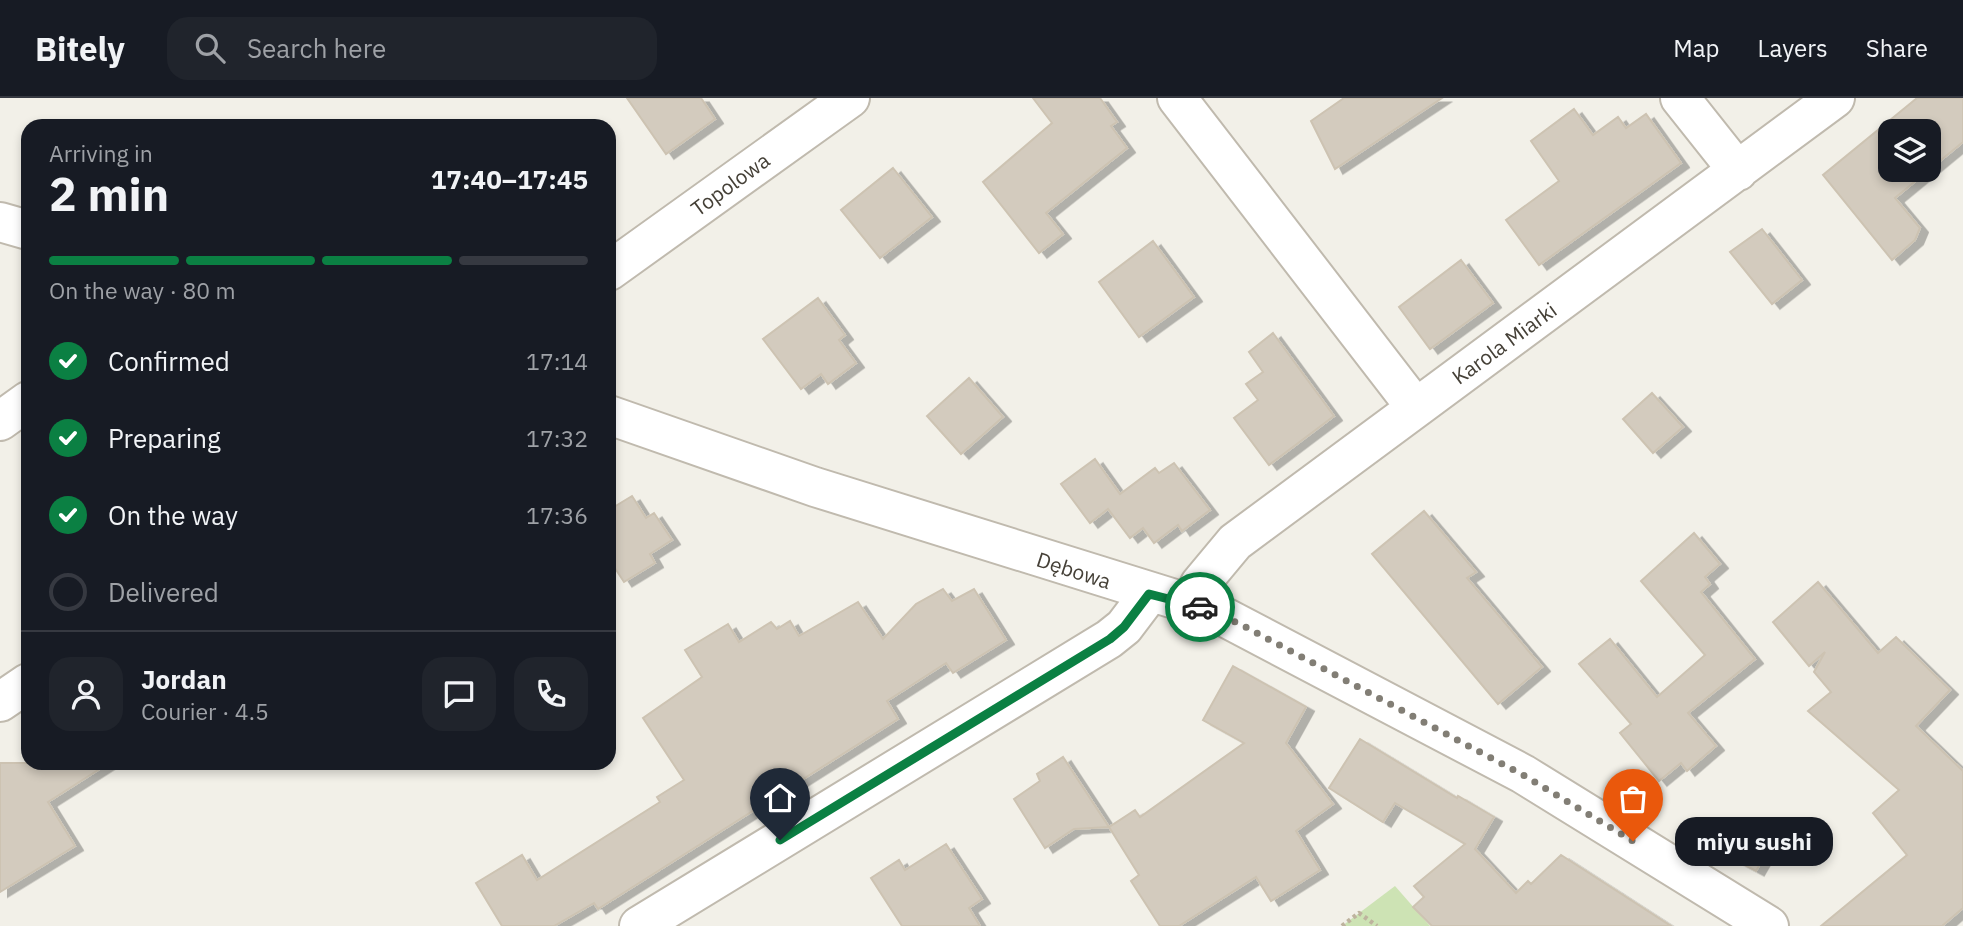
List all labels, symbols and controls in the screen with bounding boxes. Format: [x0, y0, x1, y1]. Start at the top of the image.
search box [167, 17, 657, 80]
text: Bitely [35, 27, 125, 70]
icon: search [191, 29, 229, 67]
text: Search here [247, 31, 386, 65]
text: Map [1673, 32, 1720, 64]
text: Layers [1758, 32, 1828, 64]
text: Share [1866, 32, 1928, 64]
map controls [1878, 119, 1941, 182]
button: layers [1878, 119, 1941, 182]
text: Arriving in [49, 138, 153, 168]
street label: Topolowa [685, 146, 775, 222]
text: 17:40–17:45 [431, 162, 588, 196]
text: 2 min [49, 164, 169, 224]
text: On the way · 80 m [49, 275, 236, 305]
street label: Karola Miarki [1446, 296, 1562, 390]
icon: check [49, 342, 87, 380]
text: Confirmed [108, 344, 230, 378]
text: 17:14 [526, 346, 588, 376]
icon: check [49, 419, 87, 457]
text: Preparing [108, 421, 221, 455]
text: 17:32 [526, 423, 588, 453]
icon: check [49, 496, 87, 534]
text: On the way [108, 498, 238, 532]
text: 17:36 [526, 500, 588, 530]
street label: Dębowa [1033, 545, 1115, 595]
courier [1165, 572, 1235, 642]
text: Delivered [108, 575, 219, 609]
icon: car [1181, 588, 1219, 626]
button: person [49, 657, 123, 731]
button: chat [422, 657, 496, 731]
button: phone [514, 657, 588, 731]
text: Jordan [141, 662, 227, 696]
text: Courier · 4.5 [141, 696, 269, 726]
pin [750, 768, 810, 840]
pin [1603, 769, 1663, 841]
icon: home [761, 779, 799, 817]
icon: bag [1614, 780, 1652, 818]
callout: miyu sushi [1675, 816, 1832, 866]
text: miyu sushi [1696, 826, 1812, 856]

